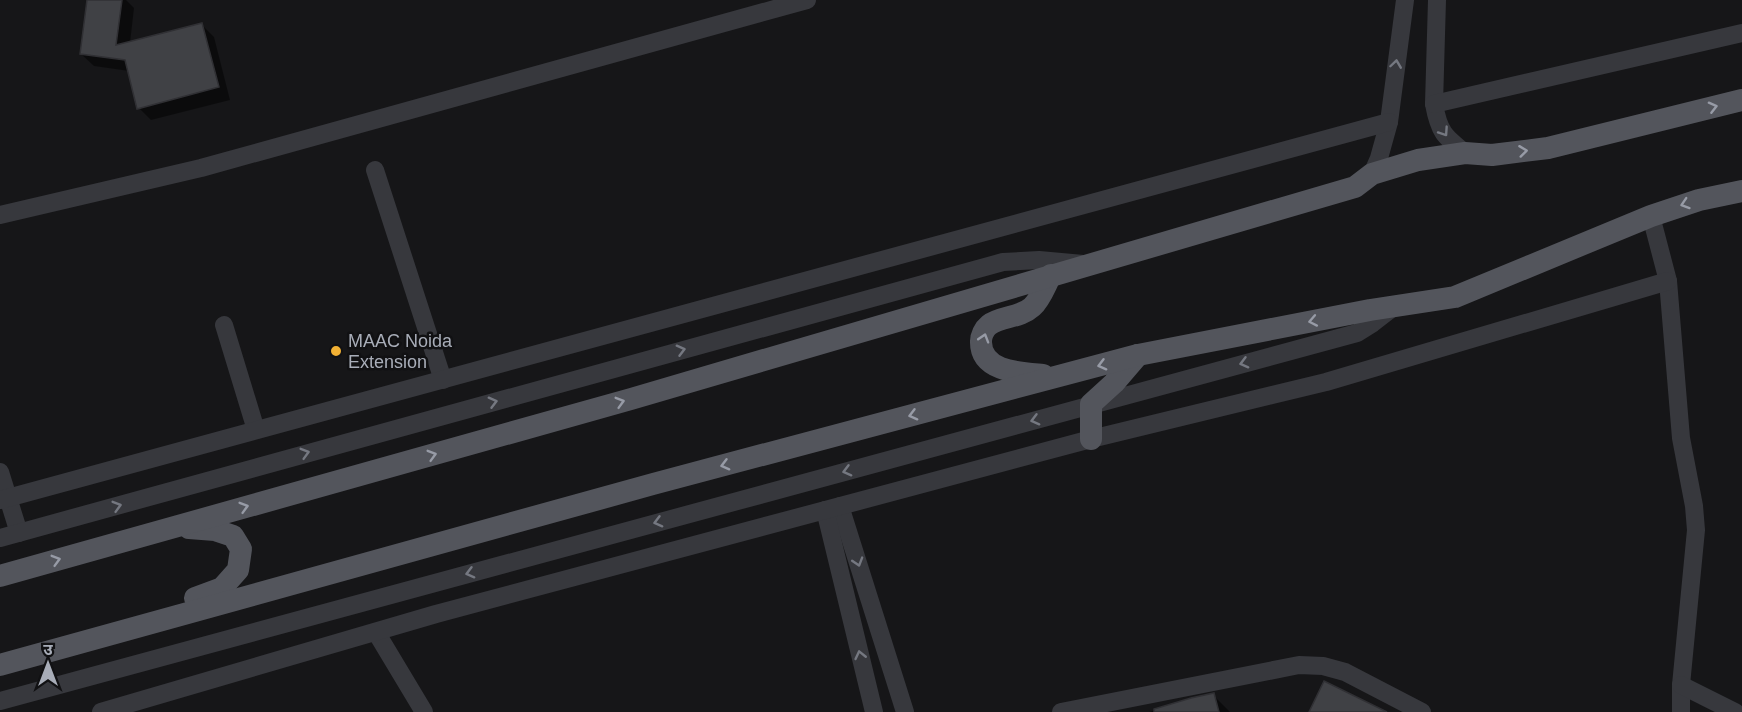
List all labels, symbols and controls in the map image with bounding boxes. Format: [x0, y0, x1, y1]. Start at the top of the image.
one-way arrow [1390, 60, 1402, 69]
one-way arrow [1707, 102, 1718, 114]
one-way arrow [1437, 125, 1448, 136]
one-way arrow [1519, 145, 1528, 158]
one-way arrow [1680, 197, 1691, 210]
one-way arrow [1308, 314, 1318, 327]
place label: MAAC Noida Extension [348, 331, 453, 372]
one-way arrow [977, 333, 989, 343]
marker: MAAC Noida Extension [329, 344, 343, 358]
one-way arrow [676, 345, 686, 358]
one-way arrow [1239, 356, 1249, 369]
one-way arrow [1097, 358, 1107, 370]
one-way arrow [488, 396, 498, 409]
one-way arrow [615, 397, 625, 410]
one-way arrow [908, 408, 919, 420]
one-way arrow [1030, 412, 1040, 425]
one-way arrow [299, 448, 310, 460]
one-way arrow [426, 450, 437, 462]
one-way arrow [720, 458, 730, 470]
one-way arrow [842, 464, 852, 476]
one-way arrow [111, 501, 122, 513]
one-way arrow [238, 502, 249, 514]
one-way arrow [654, 515, 664, 527]
one-way arrow [50, 555, 61, 567]
one-way arrow [851, 556, 863, 567]
one-way arrow [465, 566, 476, 578]
north arrow [18, 634, 78, 694]
text: उ [43, 641, 53, 658]
one-way arrow [854, 650, 867, 660]

